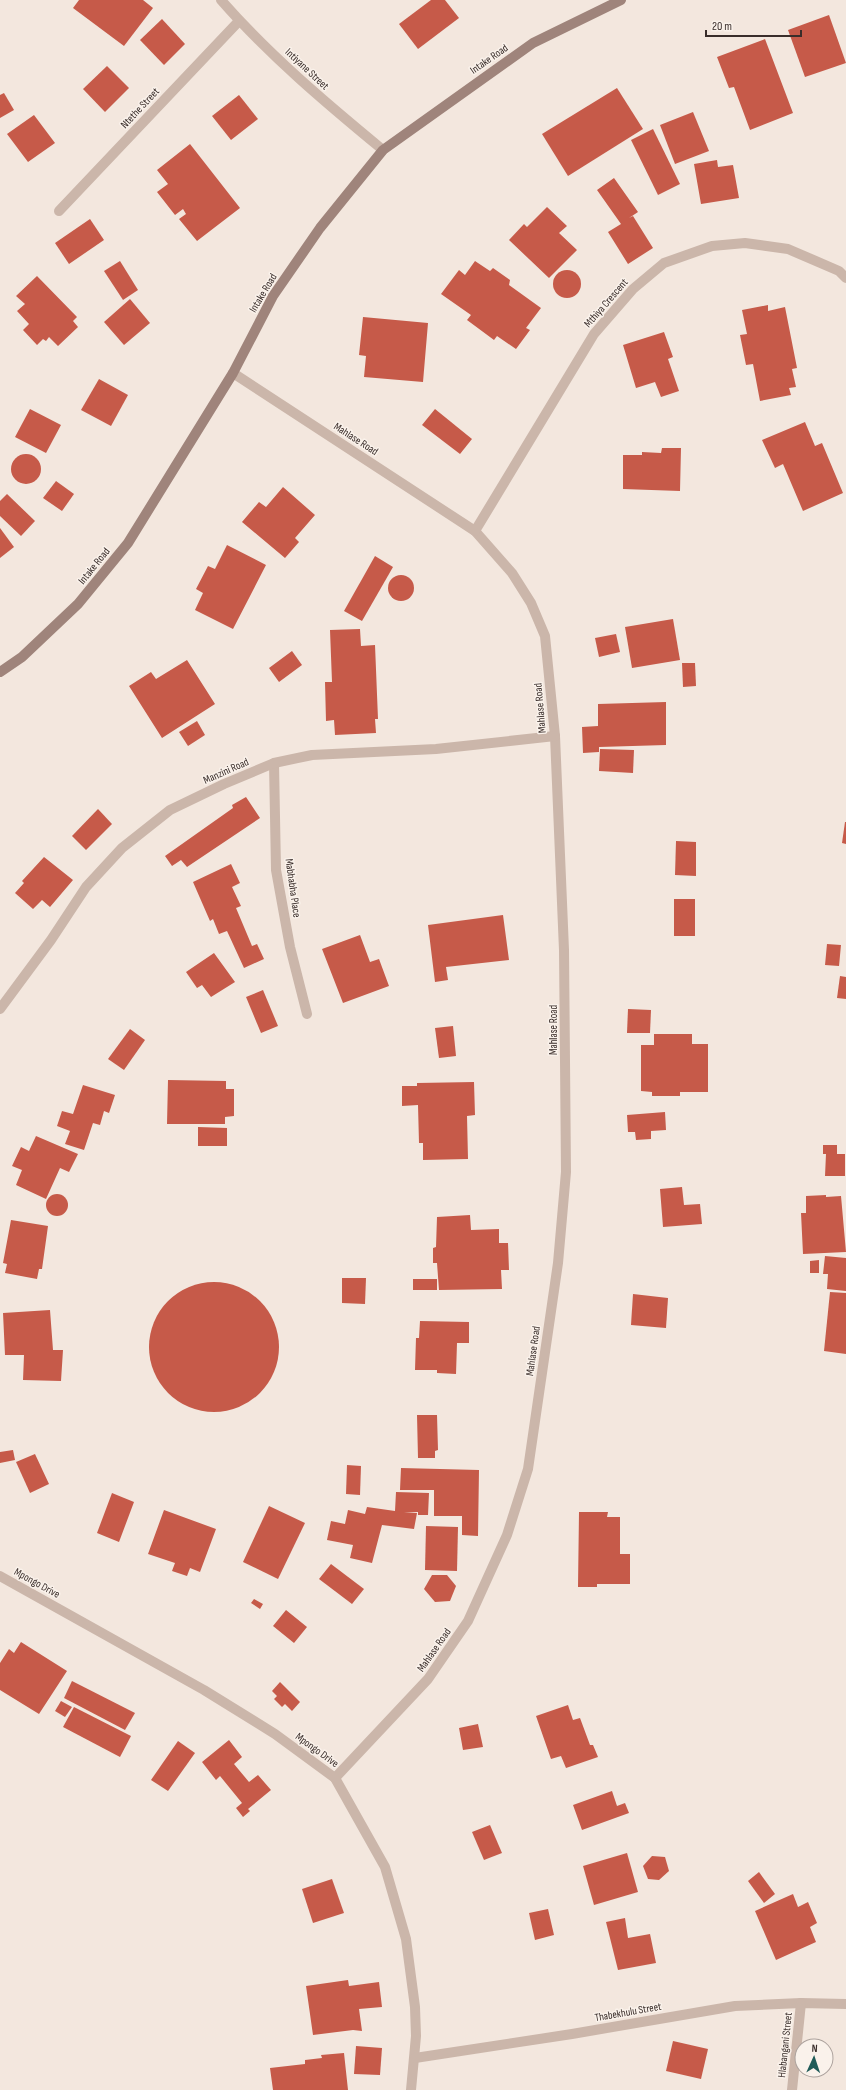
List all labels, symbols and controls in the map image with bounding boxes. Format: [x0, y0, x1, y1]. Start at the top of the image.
scale bar [706, 12, 801, 38]
text: 20 m [712, 19, 732, 34]
street label: Intake Road [468, 41, 511, 77]
street label: Intiyane Street [283, 46, 332, 93]
street label: Ntethe Street [118, 85, 162, 131]
street label: Intake Road [246, 271, 280, 315]
street label: Mthiya Crescent [581, 276, 631, 330]
street label: Mahlase Road [331, 420, 381, 458]
street label: Intake Road [75, 545, 113, 587]
street label: Mahlase Road [531, 682, 549, 734]
street label: Manzini Road [201, 755, 251, 787]
street label: Mabhabha Place [282, 858, 304, 918]
street label: Mahlase Road [547, 1004, 560, 1055]
street label: Mahlase Road [523, 1325, 543, 1377]
street label: Mpongo Drive [12, 1565, 62, 1601]
street label: Mahlase Road [414, 1625, 454, 1674]
street label: Mpongo Drive [293, 1730, 341, 1770]
street label: Thabekhulu Street [594, 2000, 663, 2024]
street label: Hlabangani Street [775, 2011, 795, 2078]
north arrow [794, 2038, 834, 2078]
text: N [811, 2042, 818, 2055]

